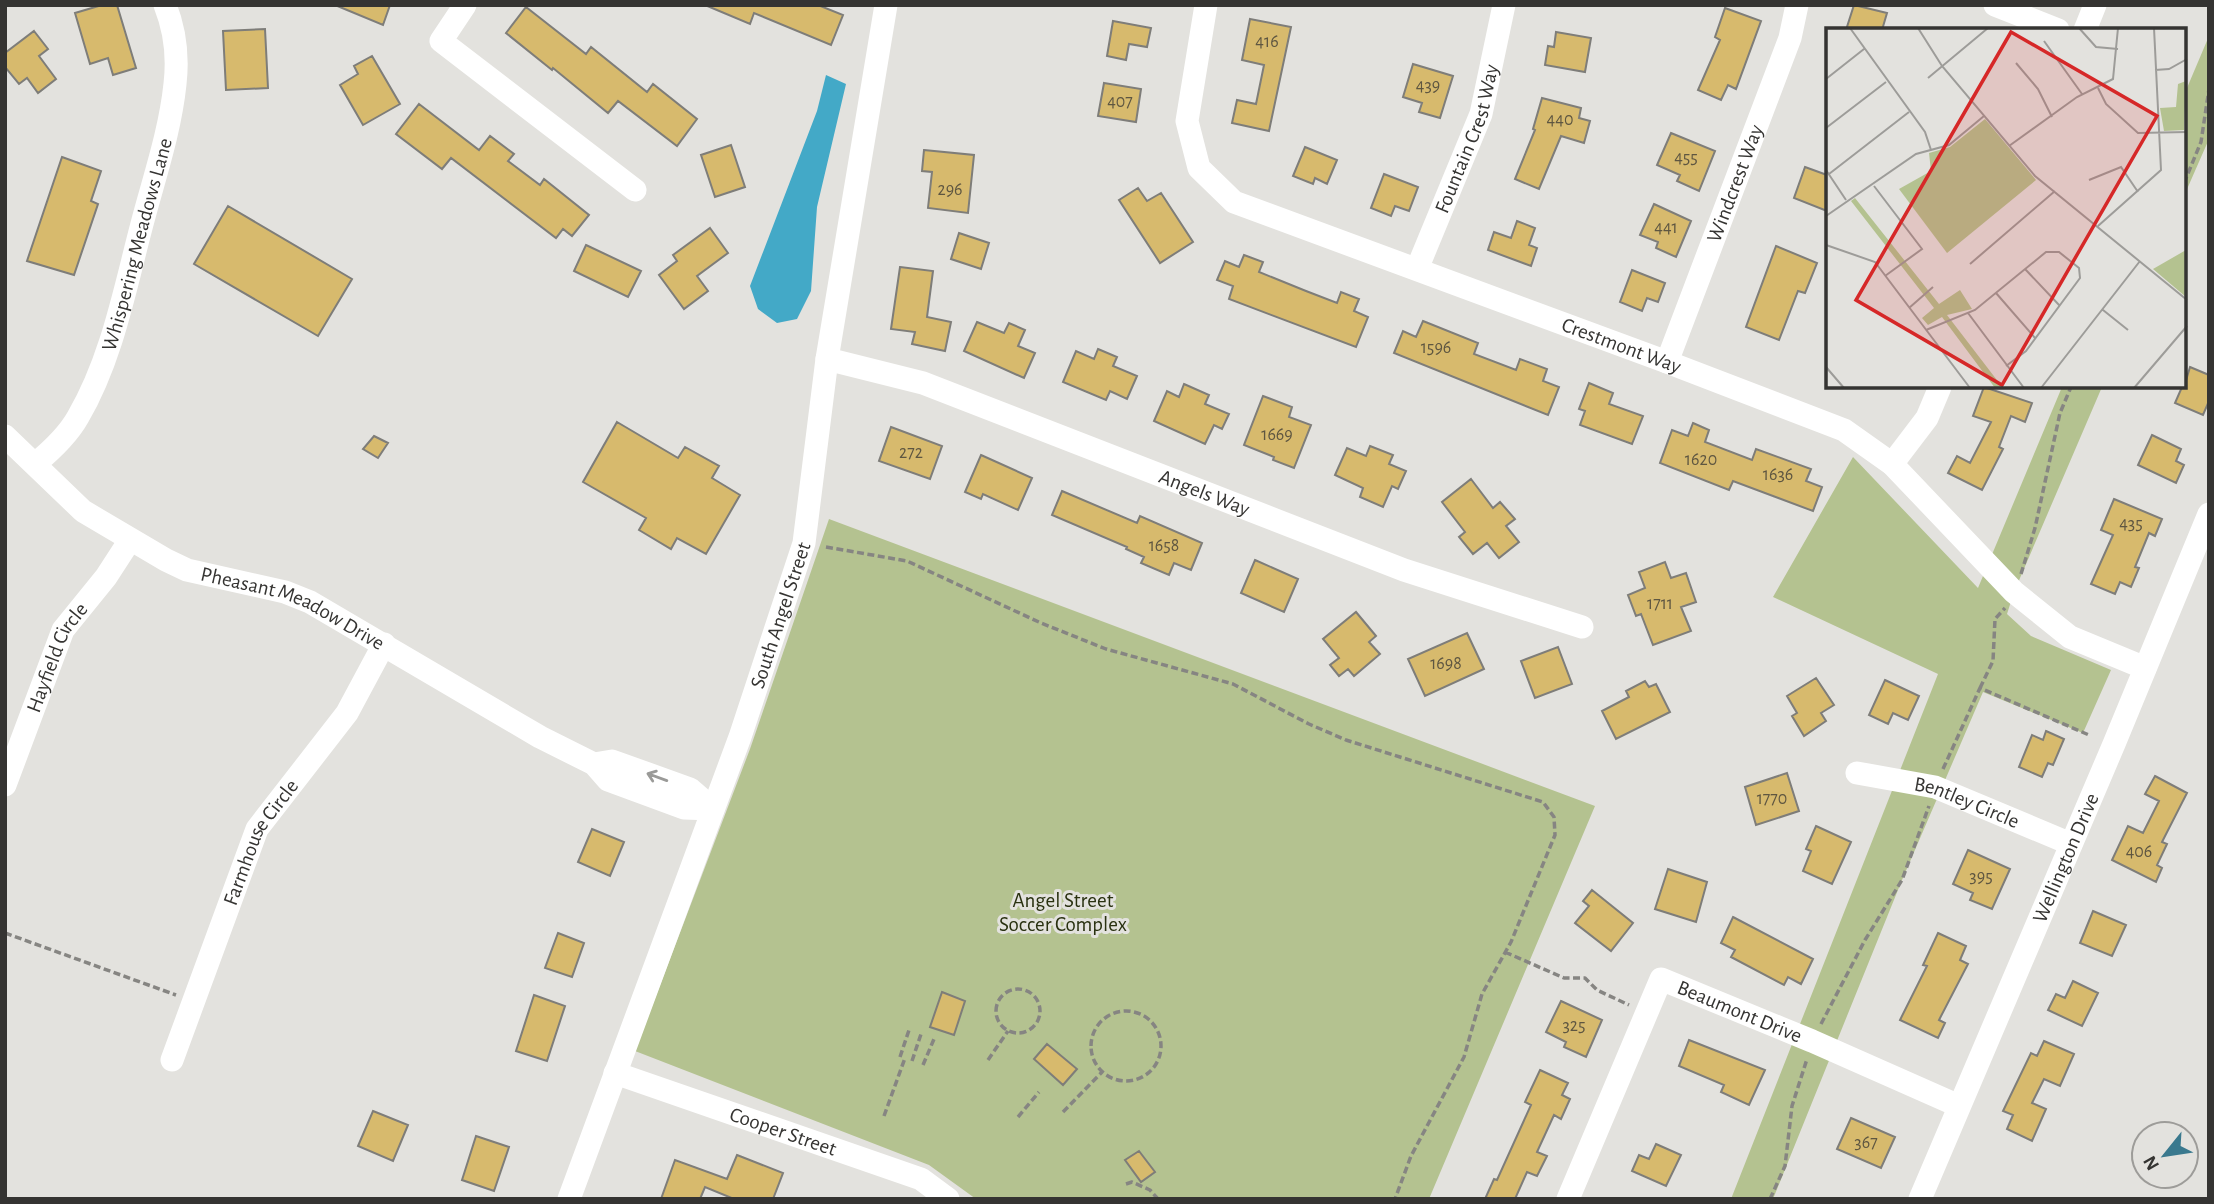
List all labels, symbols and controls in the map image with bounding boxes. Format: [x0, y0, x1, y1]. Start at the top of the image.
inset map [1826, 28, 2186, 388]
house number: 416 [1255, 33, 1279, 51]
street label: Fountain Crest Way [1431, 62, 1502, 216]
house number: 439 [1416, 77, 1440, 95]
house number: 407 [1107, 93, 1133, 111]
house number: 440 [1547, 111, 1573, 129]
street label: Windcrest Way [1703, 122, 1767, 245]
street label: Whispering Meadows Lane [98, 136, 175, 354]
house number: 455 [1674, 149, 1698, 167]
house number: 296 [937, 181, 963, 199]
house number: 441 [1654, 219, 1678, 237]
street label: Crestmont Way [1559, 314, 1684, 377]
house number: 1596 [1421, 339, 1451, 357]
house number: 1669 [1261, 426, 1293, 444]
house number: 272 [899, 444, 923, 462]
house number: 1620 [1685, 451, 1717, 469]
street label: Angels Way [1156, 465, 1253, 519]
house number: 1636 [1763, 466, 1793, 484]
house number: 435 [2119, 515, 2143, 533]
house number: 1658 [1149, 537, 1179, 555]
street label: South Angel Street [746, 539, 814, 691]
street label: Pheasant Meadow Drive [199, 563, 388, 654]
house number: 1711 [1647, 595, 1673, 613]
street label: Hayfield Circle [23, 599, 91, 715]
house number: 1698 [1430, 655, 1462, 673]
one-way arrow [646, 770, 668, 782]
street label: Bentley Circle [1913, 773, 2022, 832]
street label: Farmhouse Circle [219, 775, 302, 908]
house number: 1770 [1757, 790, 1787, 808]
street label: Wellington Drive [2029, 790, 2102, 926]
house number: 406 [2126, 843, 2152, 861]
house number: 395 [1969, 868, 1993, 886]
park label: Angel Street Soccer Complex [999, 890, 1127, 935]
street label: Beaumont Drive [1674, 976, 1805, 1046]
house number: 325 [1562, 1017, 1586, 1035]
street label: Cooper Street [727, 1103, 839, 1159]
north arrow [2130, 1120, 2200, 1190]
house number: 367 [1854, 1134, 1878, 1152]
text: N [2140, 1152, 2163, 1173]

